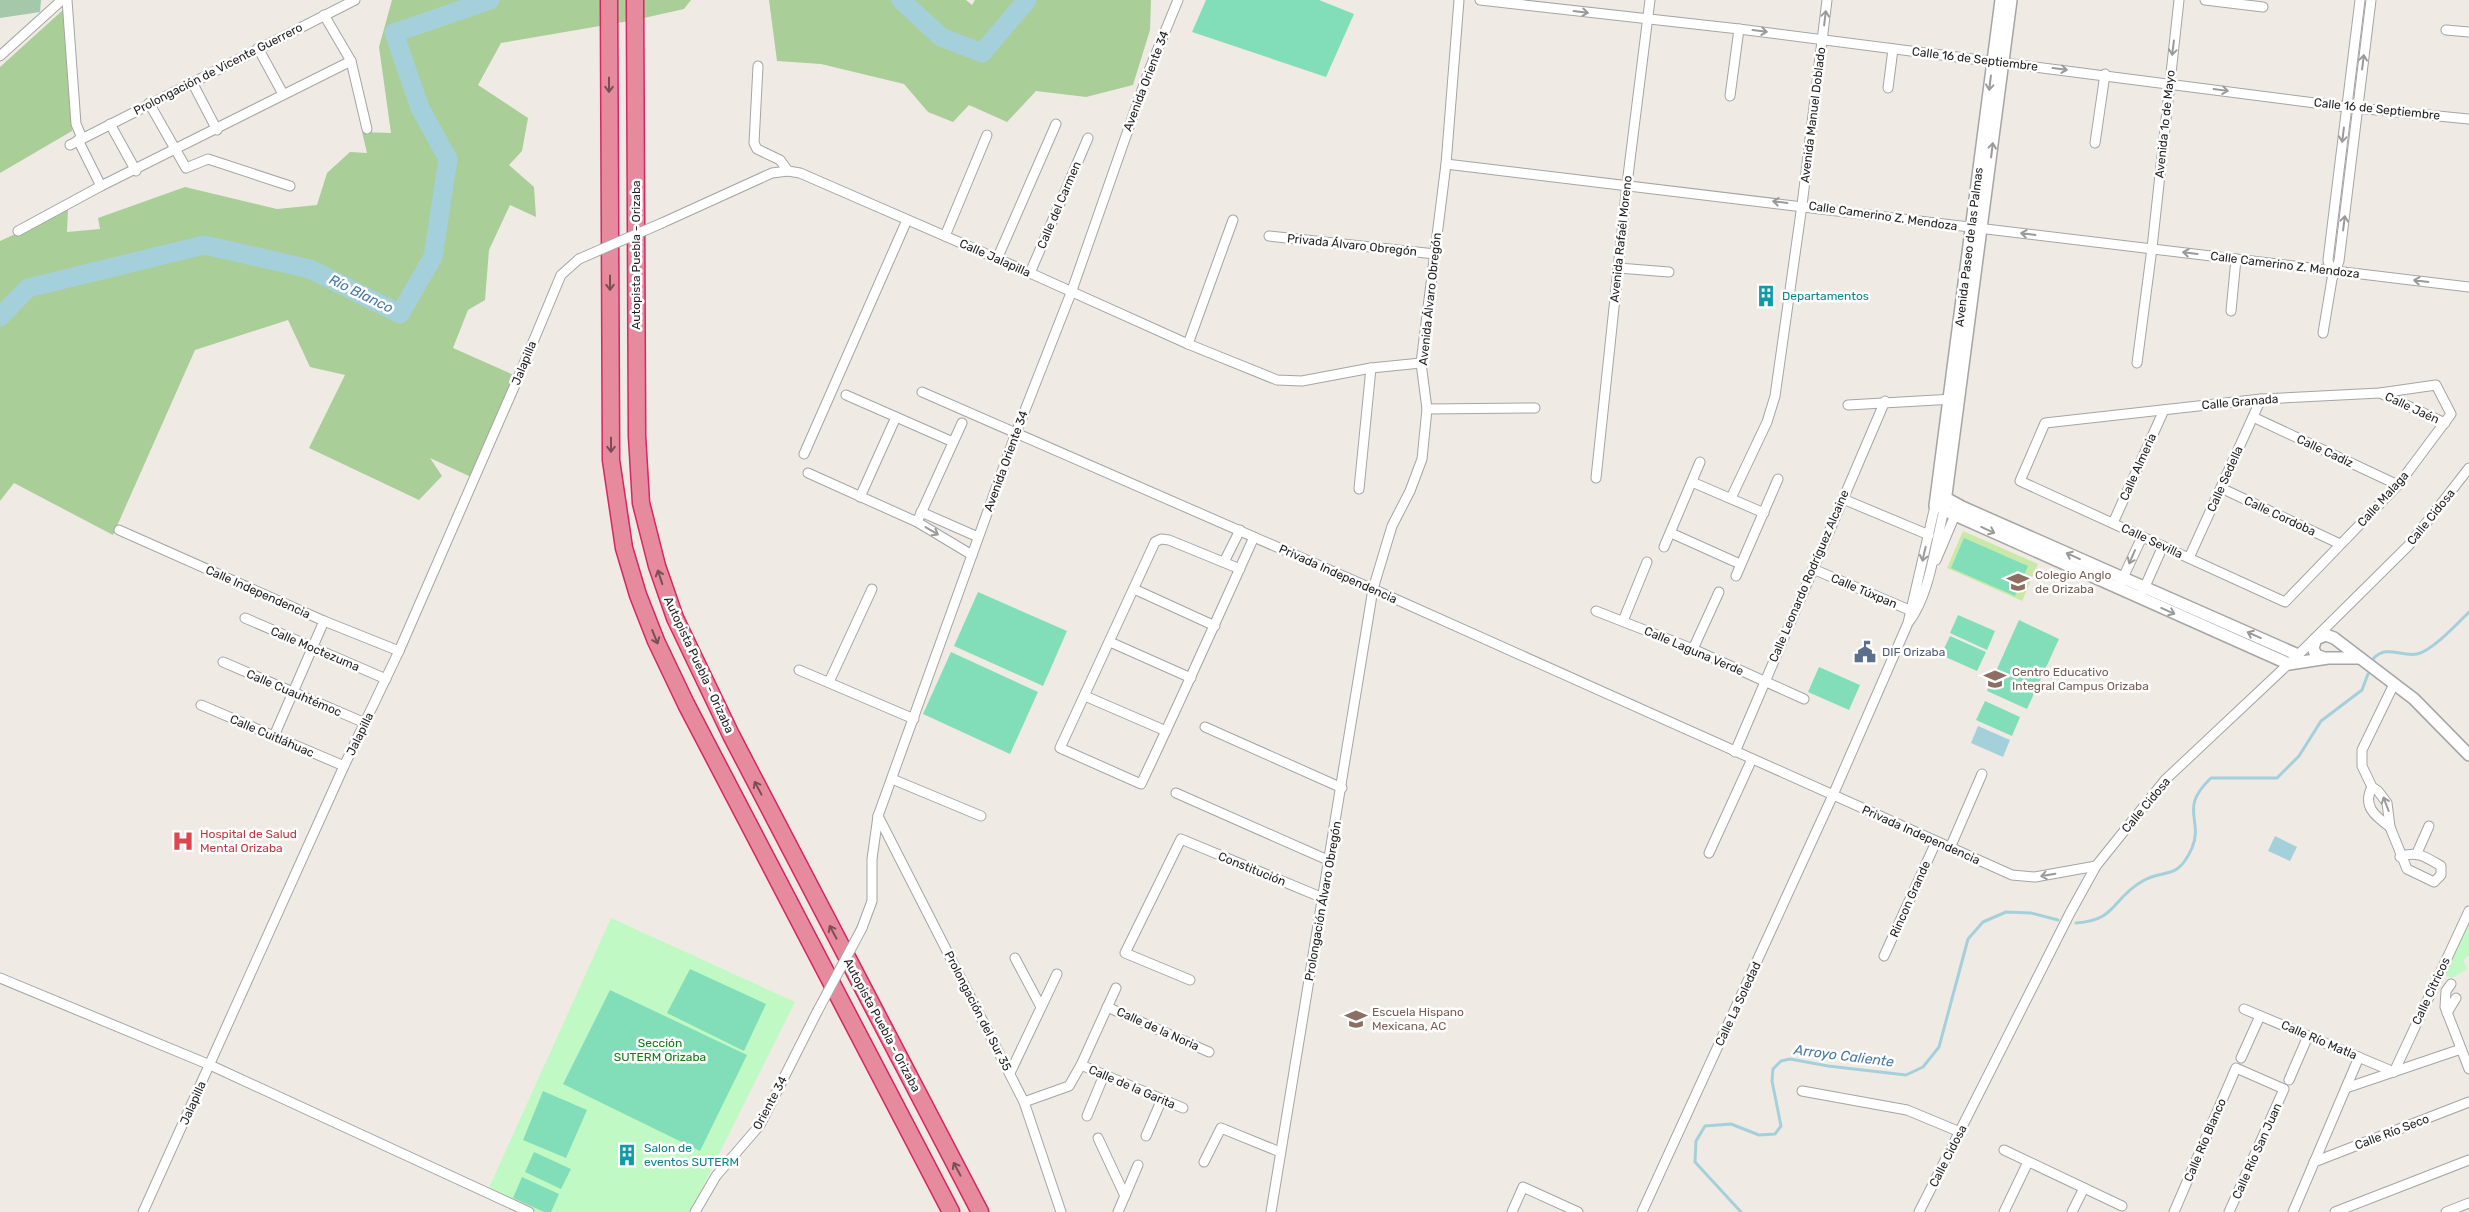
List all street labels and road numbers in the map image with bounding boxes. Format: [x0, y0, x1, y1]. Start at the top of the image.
street label: Prolongación de Vicente Guerrero [131, 20, 305, 118]
street label: Avenida Oriente 34 [1120, 28, 1172, 133]
street label: Calle 16 de Septiembre [1911, 44, 2039, 74]
street label: Avenida Manuel Doblado [1798, 46, 1828, 184]
street label: Avenida 1o de Mayo [2152, 69, 2178, 179]
street label: Calle 16 de Septiembre [2313, 95, 2441, 123]
street label: Calle del Carmen [1034, 159, 1084, 251]
street label: Avenida Paseo de las Palmas [1952, 166, 1986, 328]
street label: Avenida Rafaél Moreno [1607, 175, 1635, 303]
street label: Autopista Puebla - Orizaba [629, 180, 643, 330]
street label: Calle Camerino Z. Mendoza [1808, 199, 1958, 233]
street label: Privada Álvaro Obregón [1286, 231, 1418, 259]
street label: Avenida Álvaro Obregón [1416, 232, 1444, 366]
street label: Calle Jalapilla [957, 236, 1033, 280]
street label: Calle Camerino Z. Mendoza [2210, 249, 2360, 281]
street label: Jalapilla [509, 339, 539, 387]
street label: Calle Jaén [2383, 389, 2441, 427]
street label: Calle Granada [2201, 392, 2279, 412]
street label: Avenida Oriente 34 [981, 408, 1031, 513]
street label: Calle Almeria [2117, 431, 2159, 503]
street label: Calle Cadiz [2294, 432, 2356, 470]
street label: Calle Sedella [2204, 444, 2246, 514]
street label: Calle Malaga [2355, 468, 2411, 530]
street label: Calle Cidosa [2404, 486, 2458, 548]
street label: Calle Leonardo Rodríguez Alcaine [1766, 487, 1852, 664]
street label: Calle Cordoba [2242, 493, 2318, 539]
street label: Calle Sevilla [2119, 521, 2185, 561]
street label: Privada Independencia [1277, 542, 1399, 606]
street label: Calle Independencia [204, 563, 312, 621]
street label: Calle Túxpan [1829, 571, 1899, 611]
street label: Autopista Puebla - Orizaba [661, 594, 737, 736]
street label: Calle Moctezuma [268, 624, 362, 674]
street label: Calle Laguna Verde [1642, 624, 1746, 678]
street label: Calle Cuauhtémoc [244, 667, 344, 720]
street label: Jalapilla [344, 710, 376, 758]
street label: Calle Cuitláhuac [228, 712, 317, 760]
street label: Calle Cidosa [2119, 775, 2173, 835]
street label: Privada Independencia [1860, 803, 1982, 867]
street label: Prolongación Álvaro Obregón [1302, 820, 1344, 982]
street label: Constitución [1216, 849, 1288, 889]
street label: Rincon Grande [1887, 858, 1933, 939]
street label: Prolongación del Sur 35 [942, 949, 1014, 1073]
street label: Calle Cítricos [2409, 955, 2453, 1027]
street label: Autopista Puebla - Orizaba [841, 956, 923, 1094]
street label: Calle La Soledad [1712, 960, 1764, 1048]
street label: Calle de la Noria [1115, 1005, 1201, 1053]
street label: Calle Río Matla [2279, 1018, 2359, 1062]
street label: Calle de la Garita [1086, 1062, 1178, 1112]
street label: Oriente 34 [750, 1073, 790, 1132]
street label: Jalapilla [177, 1079, 209, 1127]
street label: Calle Río Blanco [2181, 1096, 2229, 1184]
street label: Calle Río San Juan [2230, 1101, 2284, 1201]
street label: Calle Río Seco [2353, 1111, 2431, 1153]
street label: Calle Cidosa [1926, 1123, 1970, 1189]

